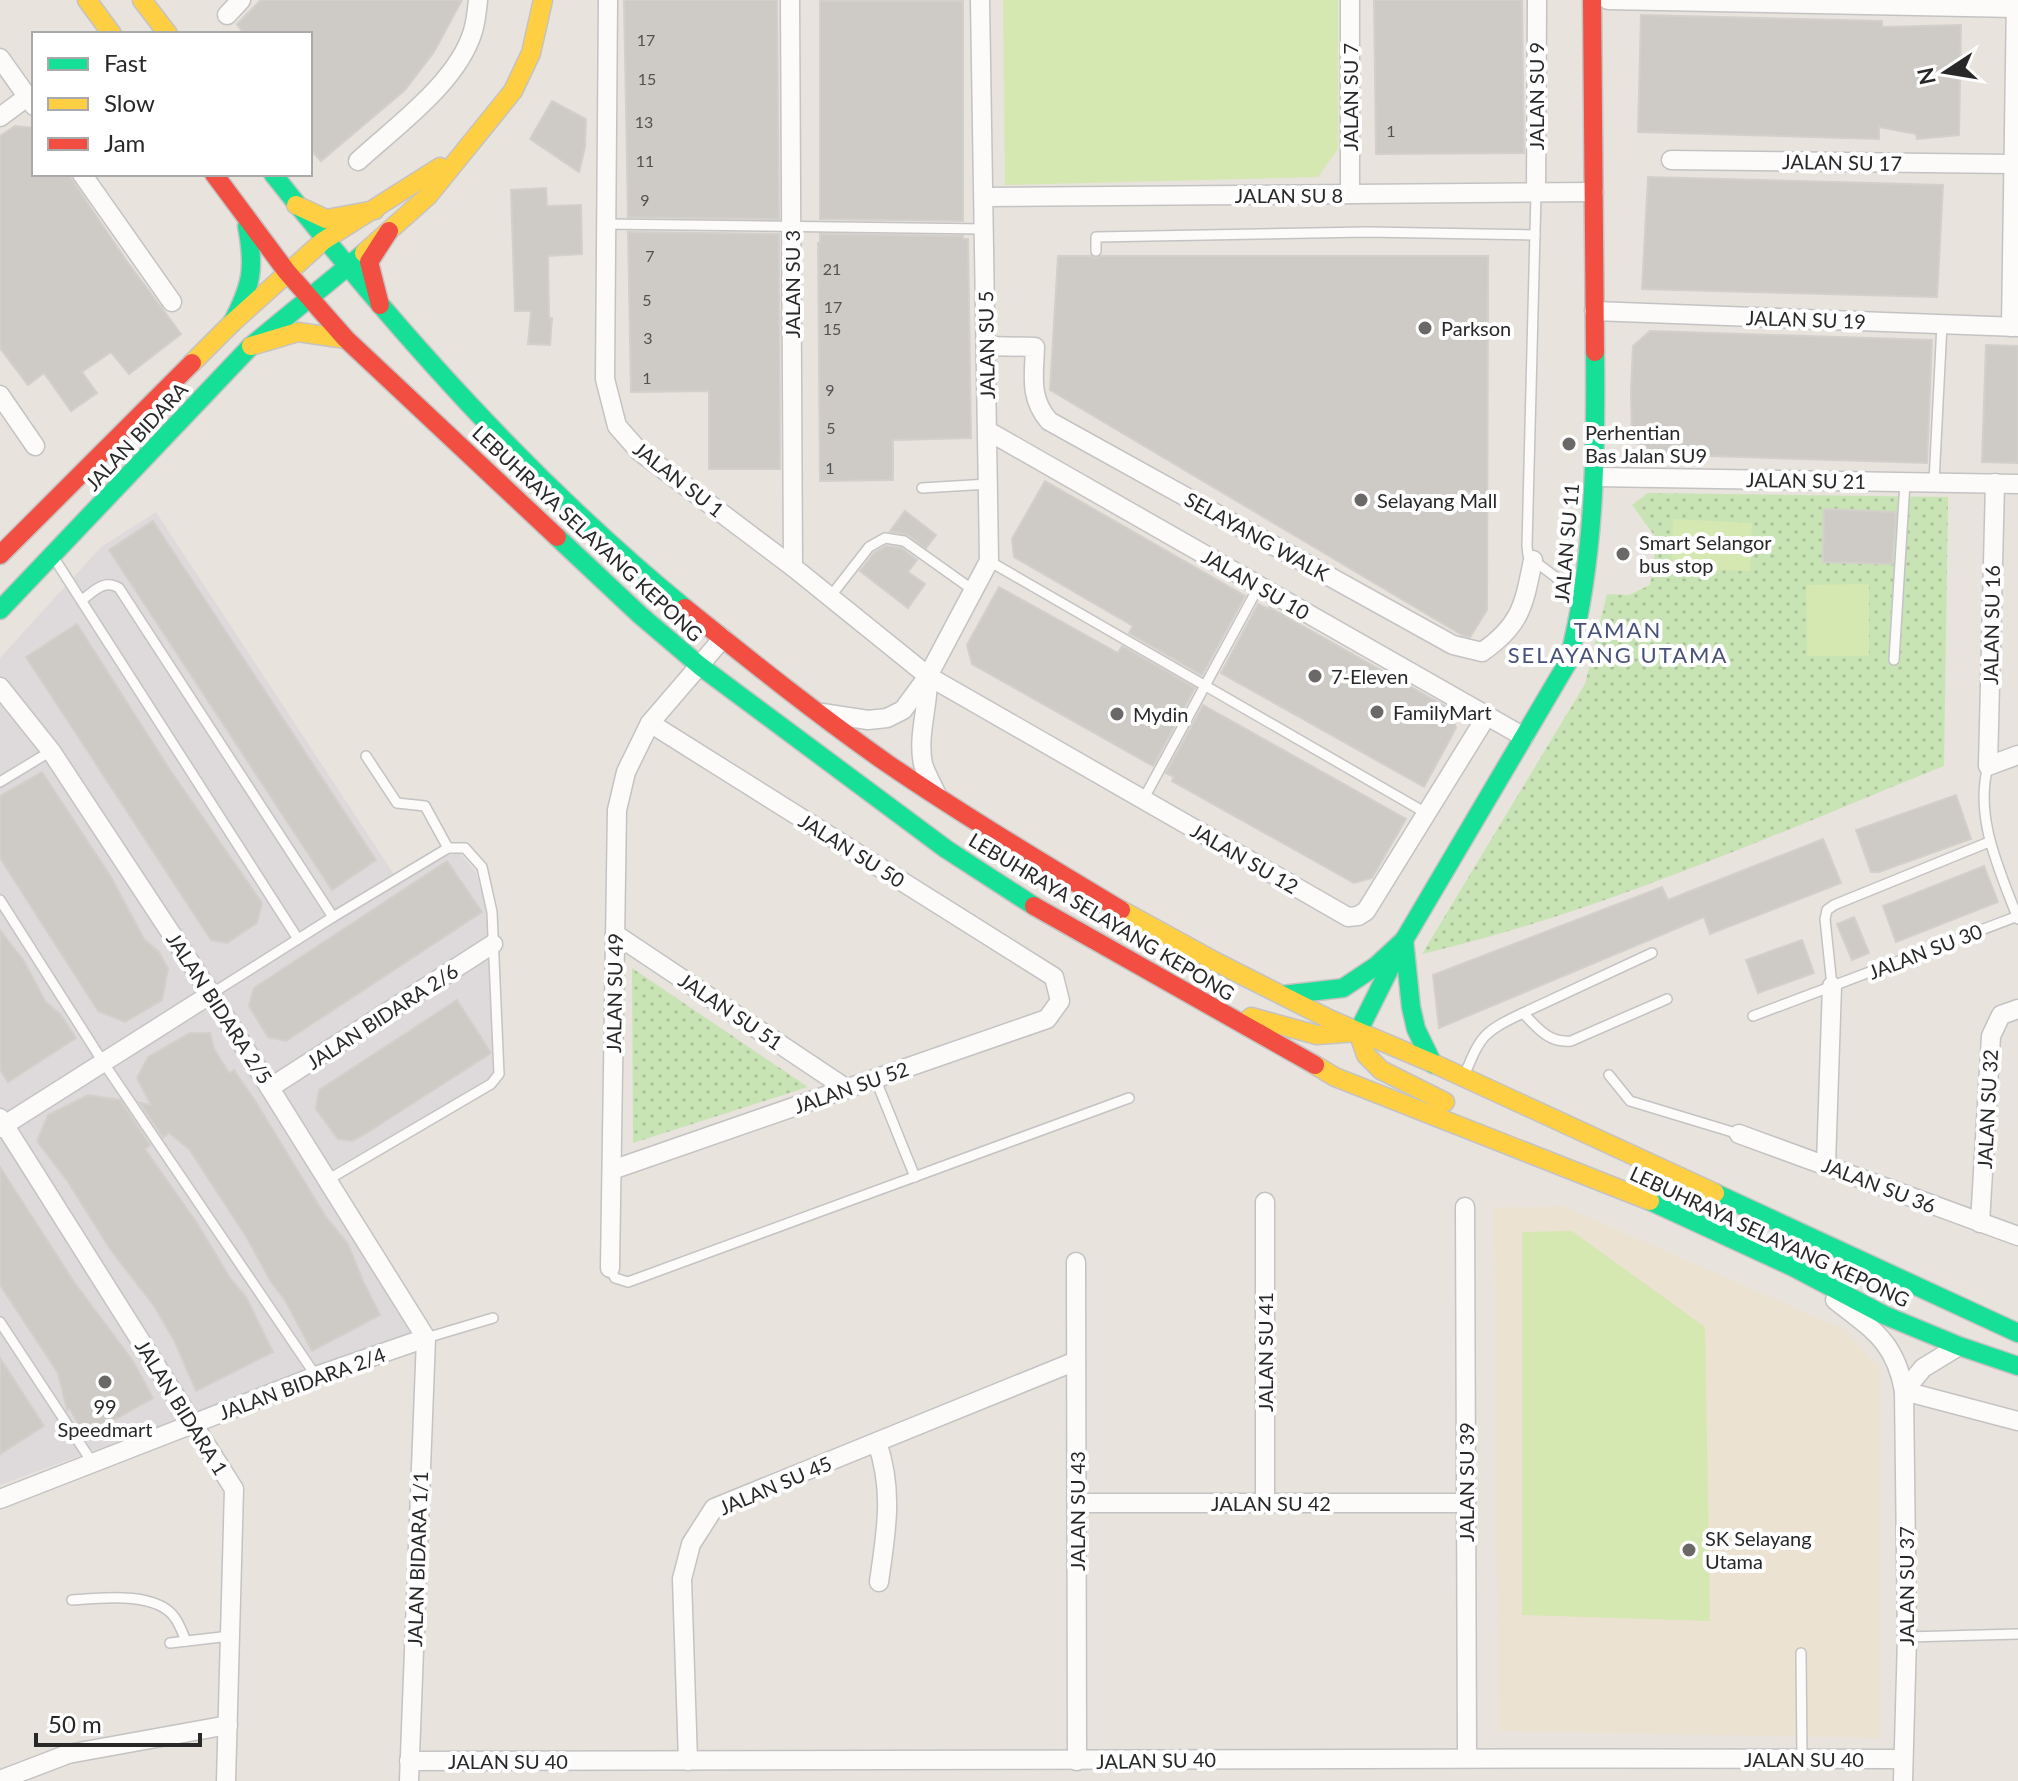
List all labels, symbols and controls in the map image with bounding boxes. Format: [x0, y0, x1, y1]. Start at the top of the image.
house number: 17 [637, 30, 655, 49]
legend [32, 32, 312, 176]
north arrow [1906, 32, 1986, 112]
street label: JALAN SU 9 [1524, 42, 1548, 150]
street label: JALAN SU 7 [1338, 43, 1362, 151]
text: Fast [104, 48, 147, 77]
text: N [1911, 65, 1941, 87]
house number: 15 [638, 69, 656, 88]
text: Slow [104, 88, 155, 117]
house number: 13 [635, 112, 653, 131]
house number: 1 [1386, 121, 1396, 140]
text: Jam [104, 128, 145, 157]
street label: JALAN SU 17 [1782, 149, 1902, 175]
house number: 11 [636, 151, 654, 170]
street label: JALAN SU 8 [1235, 183, 1343, 207]
house number: 9 [640, 190, 650, 209]
street label: JALAN SU 3 [780, 230, 804, 338]
house number: 7 [645, 246, 655, 265]
house number: 21 [823, 259, 841, 278]
house number: 5 [642, 290, 652, 309]
street label: JALAN SU 5 [973, 291, 999, 399]
house number: 17 [824, 297, 842, 316]
street label: JALAN SU 19 [1746, 305, 1866, 333]
place label: Parkson [1441, 316, 1511, 340]
house number: 15 [823, 319, 841, 338]
marker: Parkson [1416, 319, 1434, 337]
house number: 3 [643, 328, 653, 347]
house number: 1 [642, 368, 652, 387]
street label: JALAN BIDARA [80, 377, 192, 495]
house number: 9 [825, 380, 835, 399]
house number: 5 [826, 418, 836, 437]
street label: LEBUHRAYA SELAYANG KEPONG [468, 420, 708, 646]
place label: Perhentian Bas Jalan SU9 [1585, 420, 1707, 467]
marker: Perhentian Bas Jalan SU9 [1560, 435, 1578, 453]
street label: JALAN SU 1 [629, 436, 729, 522]
house number: 1 [825, 458, 835, 477]
street label: JALAN SU 21 [1746, 467, 1866, 493]
street label: JALAN SU 11 [1549, 482, 1583, 604]
street label: SELAYANG WALK [1181, 486, 1334, 586]
place label: Selayang Mall [1377, 488, 1497, 512]
marker: Selayang Mall [1352, 491, 1370, 509]
place label: Smart Selangor bus stop [1639, 530, 1772, 577]
street label: JALAN SU 10 [1198, 544, 1314, 624]
marker: Smart Selangor bus stop [1614, 545, 1632, 563]
street label: JALAN SU 16 [1978, 565, 2004, 685]
district label: TAMAN SELAYANG UTAMA [1508, 616, 1728, 668]
place label: 7-Eleven [1331, 664, 1408, 688]
marker: 7-Eleven [1306, 667, 1324, 685]
place label: FamilyMart [1393, 700, 1492, 724]
place label: Mydin [1133, 702, 1189, 726]
marker: FamilyMart [1368, 703, 1386, 721]
marker: Mydin [1108, 705, 1126, 723]
street label: JALAN SU 50 [795, 808, 909, 892]
street label: JALAN SU 12 [1187, 818, 1303, 898]
street label: LEBUHRAYA SELAYANG KEPONG [965, 827, 1239, 1005]
street label: JALAN SU 30 [1865, 918, 1985, 984]
street label: JALAN BIDARA 2/5 [162, 928, 278, 1088]
street label: JALAN SU 49 [601, 933, 627, 1053]
street label: JALAN BIDARA 2/6 [302, 958, 462, 1074]
street label: JALAN SU 51 [675, 968, 787, 1054]
street label: JALAN SU 32 [1972, 1049, 2002, 1169]
street label: JALAN SU 52 [790, 1056, 912, 1118]
street label: JALAN SU 36 [1819, 1152, 1939, 1218]
street label: LEBUHRAYA SELAYANG KEPONG [1626, 1161, 1914, 1311]
street label: JALAN SU 41 [1253, 1292, 1277, 1412]
street label: JALAN BIDARA 1 [131, 1335, 233, 1479]
street label: JALAN BIDARA 2/4 [215, 1342, 389, 1424]
marker: 99 Speedmart [96, 1373, 114, 1391]
place label: 99 Speedmart [58, 1394, 153, 1441]
street label: JALAN SU 39 [1454, 1422, 1478, 1542]
street label: JALAN SU 45 [715, 1451, 835, 1519]
street label: JALAN SU 43 [1065, 1451, 1089, 1571]
street label: JALAN BIDARA 1/1 [402, 1471, 432, 1647]
street label: JALAN SU 42 [1211, 1491, 1331, 1515]
place label: SK Selayang Utama [1705, 1526, 1812, 1573]
street label: JALAN SU 37 [1894, 1526, 1918, 1646]
marker: SK Selayang Utama [1680, 1541, 1698, 1559]
scale bar [36, 1697, 200, 1747]
text: 50 m [48, 1709, 102, 1738]
street label: JALAN SU 40 [1096, 1747, 1216, 1773]
street label: JALAN SU 40 [1744, 1747, 1864, 1771]
street label: JALAN SU 40 [448, 1749, 568, 1773]

